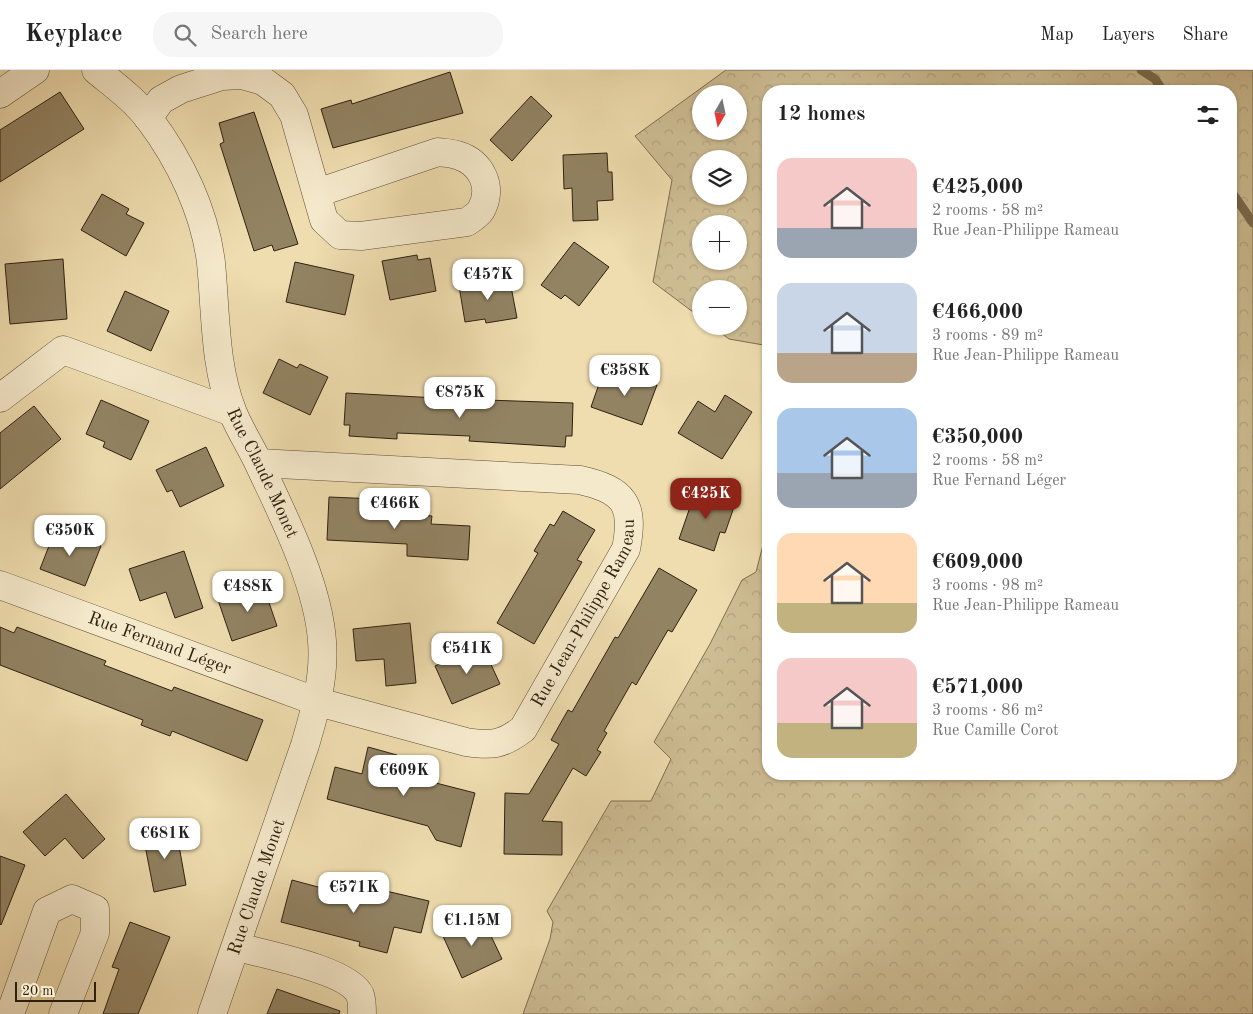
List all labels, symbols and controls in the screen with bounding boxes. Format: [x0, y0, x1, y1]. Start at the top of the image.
search box [153, 12, 503, 57]
icon: search [171, 21, 199, 49]
text: Keyplace [25, 23, 123, 47]
text: Search here [211, 25, 308, 44]
text: Map [1040, 26, 1074, 44]
text: Layers [1102, 26, 1154, 44]
text: Share [1182, 26, 1228, 44]
north arrow [692, 85, 748, 140]
map controls [692, 85, 747, 335]
icon: filters [1194, 101, 1222, 129]
text: 12 homes [777, 104, 865, 125]
button: layers [692, 150, 747, 205]
text: €425,000 [932, 177, 1023, 198]
icon: home [817, 178, 877, 238]
text: 2 rooms · 58 m² [932, 203, 1043, 219]
button: + [692, 215, 747, 270]
text: Rue Jean-Philippe Rameau [932, 223, 1119, 239]
pin: €457K [453, 258, 523, 301]
text: €457K [463, 267, 513, 283]
button: − [692, 280, 747, 335]
text: €466,000 [932, 302, 1023, 323]
icon: home [817, 303, 877, 363]
text: 3 rooms · 89 m² [932, 328, 1043, 344]
text: Rue Jean-Philippe Rameau [932, 348, 1119, 364]
pin: €358K [590, 354, 660, 397]
text: €358K [600, 363, 650, 379]
pin: €875K [425, 376, 495, 419]
text: €875K [435, 385, 485, 401]
street label: Rue Claude Monet [223, 405, 301, 541]
text: €350,000 [932, 427, 1023, 448]
icon: home [817, 428, 877, 488]
text: 2 rooms · 58 m² [932, 453, 1043, 469]
text: Rue Fernand Léger [932, 473, 1066, 489]
pin: €425K [671, 478, 741, 520]
text: €425K [681, 486, 731, 502]
pin: €466K [360, 488, 430, 530]
text: €466K [370, 496, 420, 512]
pin: €350K [35, 514, 105, 557]
street label: Rue Jean-Philippe Rameau [528, 519, 638, 710]
text: €350K [45, 523, 95, 539]
text: €609,000 [932, 552, 1023, 573]
icon: home [817, 553, 877, 613]
pin: €488K [213, 570, 283, 613]
text: 3 rooms · 98 m² [932, 578, 1043, 594]
text: €488K [223, 579, 273, 595]
text: Rue Jean-Philippe Rameau [932, 598, 1119, 614]
street label: Rue Fernand Léger [86, 609, 234, 678]
pin: €541K [432, 632, 502, 675]
text: €541K [442, 641, 492, 657]
text: €571,000 [932, 677, 1023, 698]
icon: home [817, 678, 877, 738]
text: 3 rooms · 86 m² [932, 703, 1043, 719]
text: Rue Camille Corot [932, 723, 1059, 739]
pin: €609K [369, 754, 439, 797]
text: €609K [379, 763, 429, 779]
street label: Rue Claude Monet [225, 817, 289, 957]
pin: €681K [130, 818, 200, 860]
text: €681K [140, 826, 190, 842]
pin: €571K [319, 872, 389, 914]
text: €571K [329, 880, 379, 896]
pin: €1.15M [431, 904, 513, 947]
text: €1.15M [444, 913, 500, 929]
scale bar [15, 979, 96, 1002]
text: 20 m [22, 984, 53, 998]

